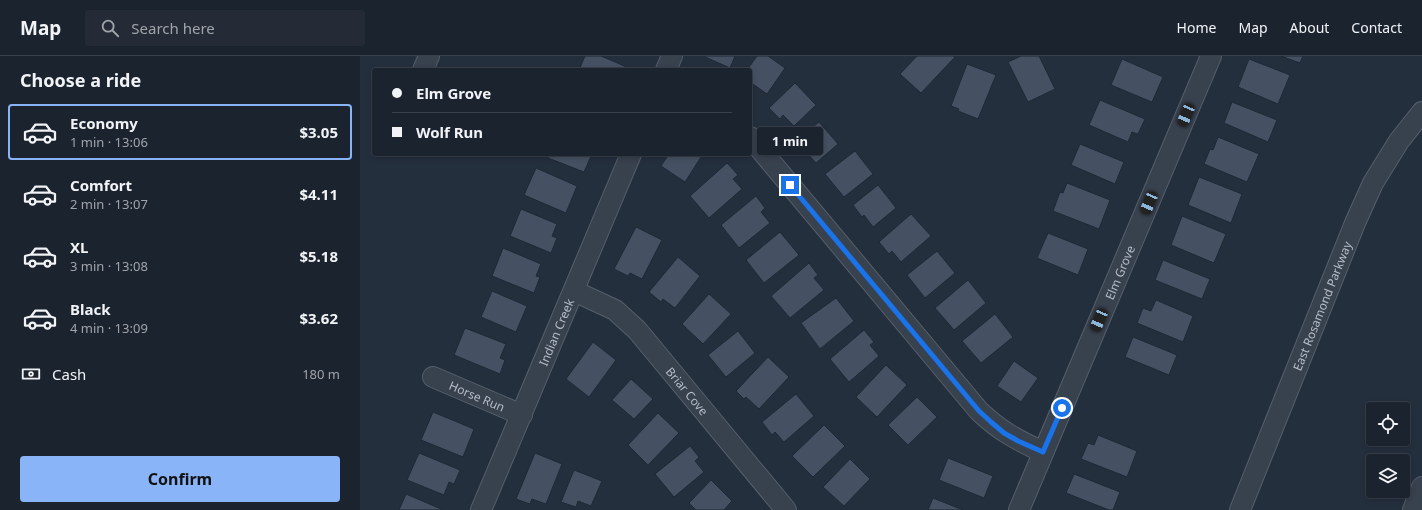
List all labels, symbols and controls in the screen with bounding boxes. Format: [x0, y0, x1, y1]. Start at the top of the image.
search box [85, 10, 365, 46]
text: Map [20, 15, 61, 41]
icon: search [99, 17, 121, 39]
text: Search here [131, 18, 215, 38]
text: Home [1177, 18, 1216, 37]
text: Map [1238, 18, 1268, 37]
text: About [1290, 18, 1329, 37]
text: Contact [1351, 18, 1402, 37]
text: Choose a ride [20, 68, 141, 92]
text: Elm Grove [416, 83, 491, 103]
car [1176, 102, 1196, 128]
text: Economy [70, 113, 138, 133]
icon: car [22, 114, 58, 150]
text: $3.05 [299, 122, 338, 142]
text: Wolf Run [416, 122, 483, 142]
callout: 1 min [757, 127, 823, 155]
text: 1 min [772, 132, 808, 150]
text: 1 min · 13:06 [70, 133, 148, 151]
text: Comfort [70, 175, 132, 195]
icon: car [22, 176, 58, 212]
route end [781, 176, 799, 194]
text: $4.11 [299, 184, 338, 204]
car [1139, 190, 1159, 216]
text: 2 min · 13:07 [70, 195, 148, 213]
text: XL [70, 237, 88, 257]
icon: car [22, 238, 58, 274]
street label: East Rosamond Parkway [1288, 238, 1356, 373]
street label: Elm Grove [1100, 242, 1139, 302]
text: $5.18 [299, 246, 338, 266]
text: 3 min · 13:08 [70, 257, 148, 275]
street label: Indian Creek [534, 295, 578, 368]
text: Black [70, 299, 110, 319]
icon: car [22, 300, 58, 336]
car [1089, 307, 1109, 333]
text: $3.62 [299, 308, 338, 328]
text: 4 min · 13:09 [70, 319, 148, 337]
icon: cash [20, 363, 42, 385]
street label: Briar Cove [662, 363, 713, 419]
text: Cash [52, 364, 86, 384]
text: 180 m [302, 365, 340, 383]
street label: Horse Run [447, 376, 508, 415]
route start [1053, 399, 1071, 417]
map controls [1366, 402, 1410, 498]
button: locate [1366, 402, 1410, 446]
button: layers [1366, 454, 1410, 498]
button: Confirm [20, 456, 340, 502]

